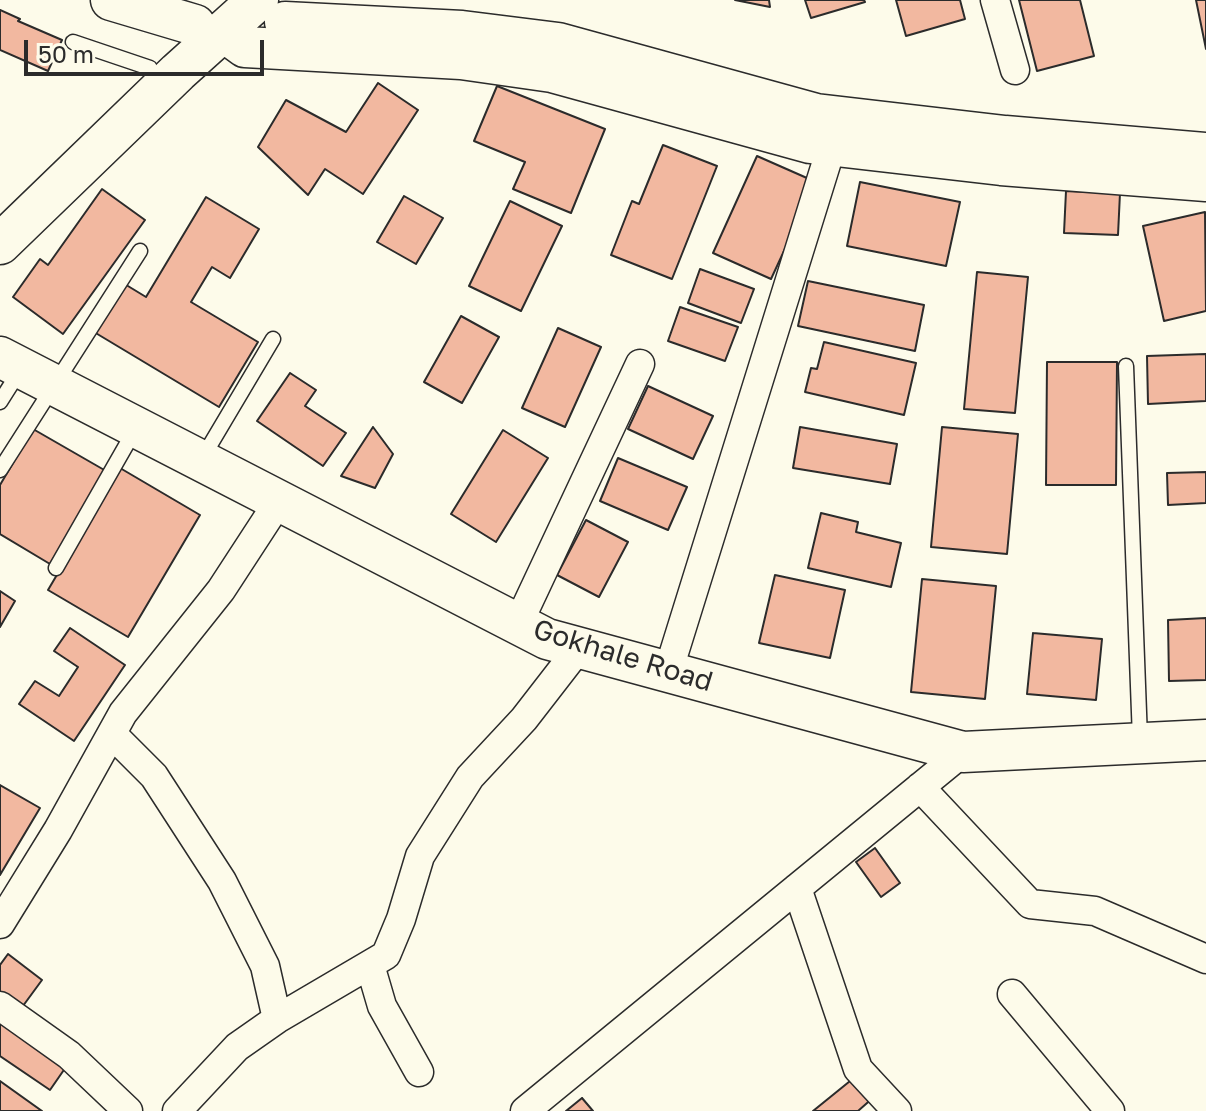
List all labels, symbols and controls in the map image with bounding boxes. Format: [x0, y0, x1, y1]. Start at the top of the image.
scale bar [28, 24, 268, 74]
text: 50 m [38, 39, 94, 68]
street label: Gokhale Road [529, 613, 717, 699]

